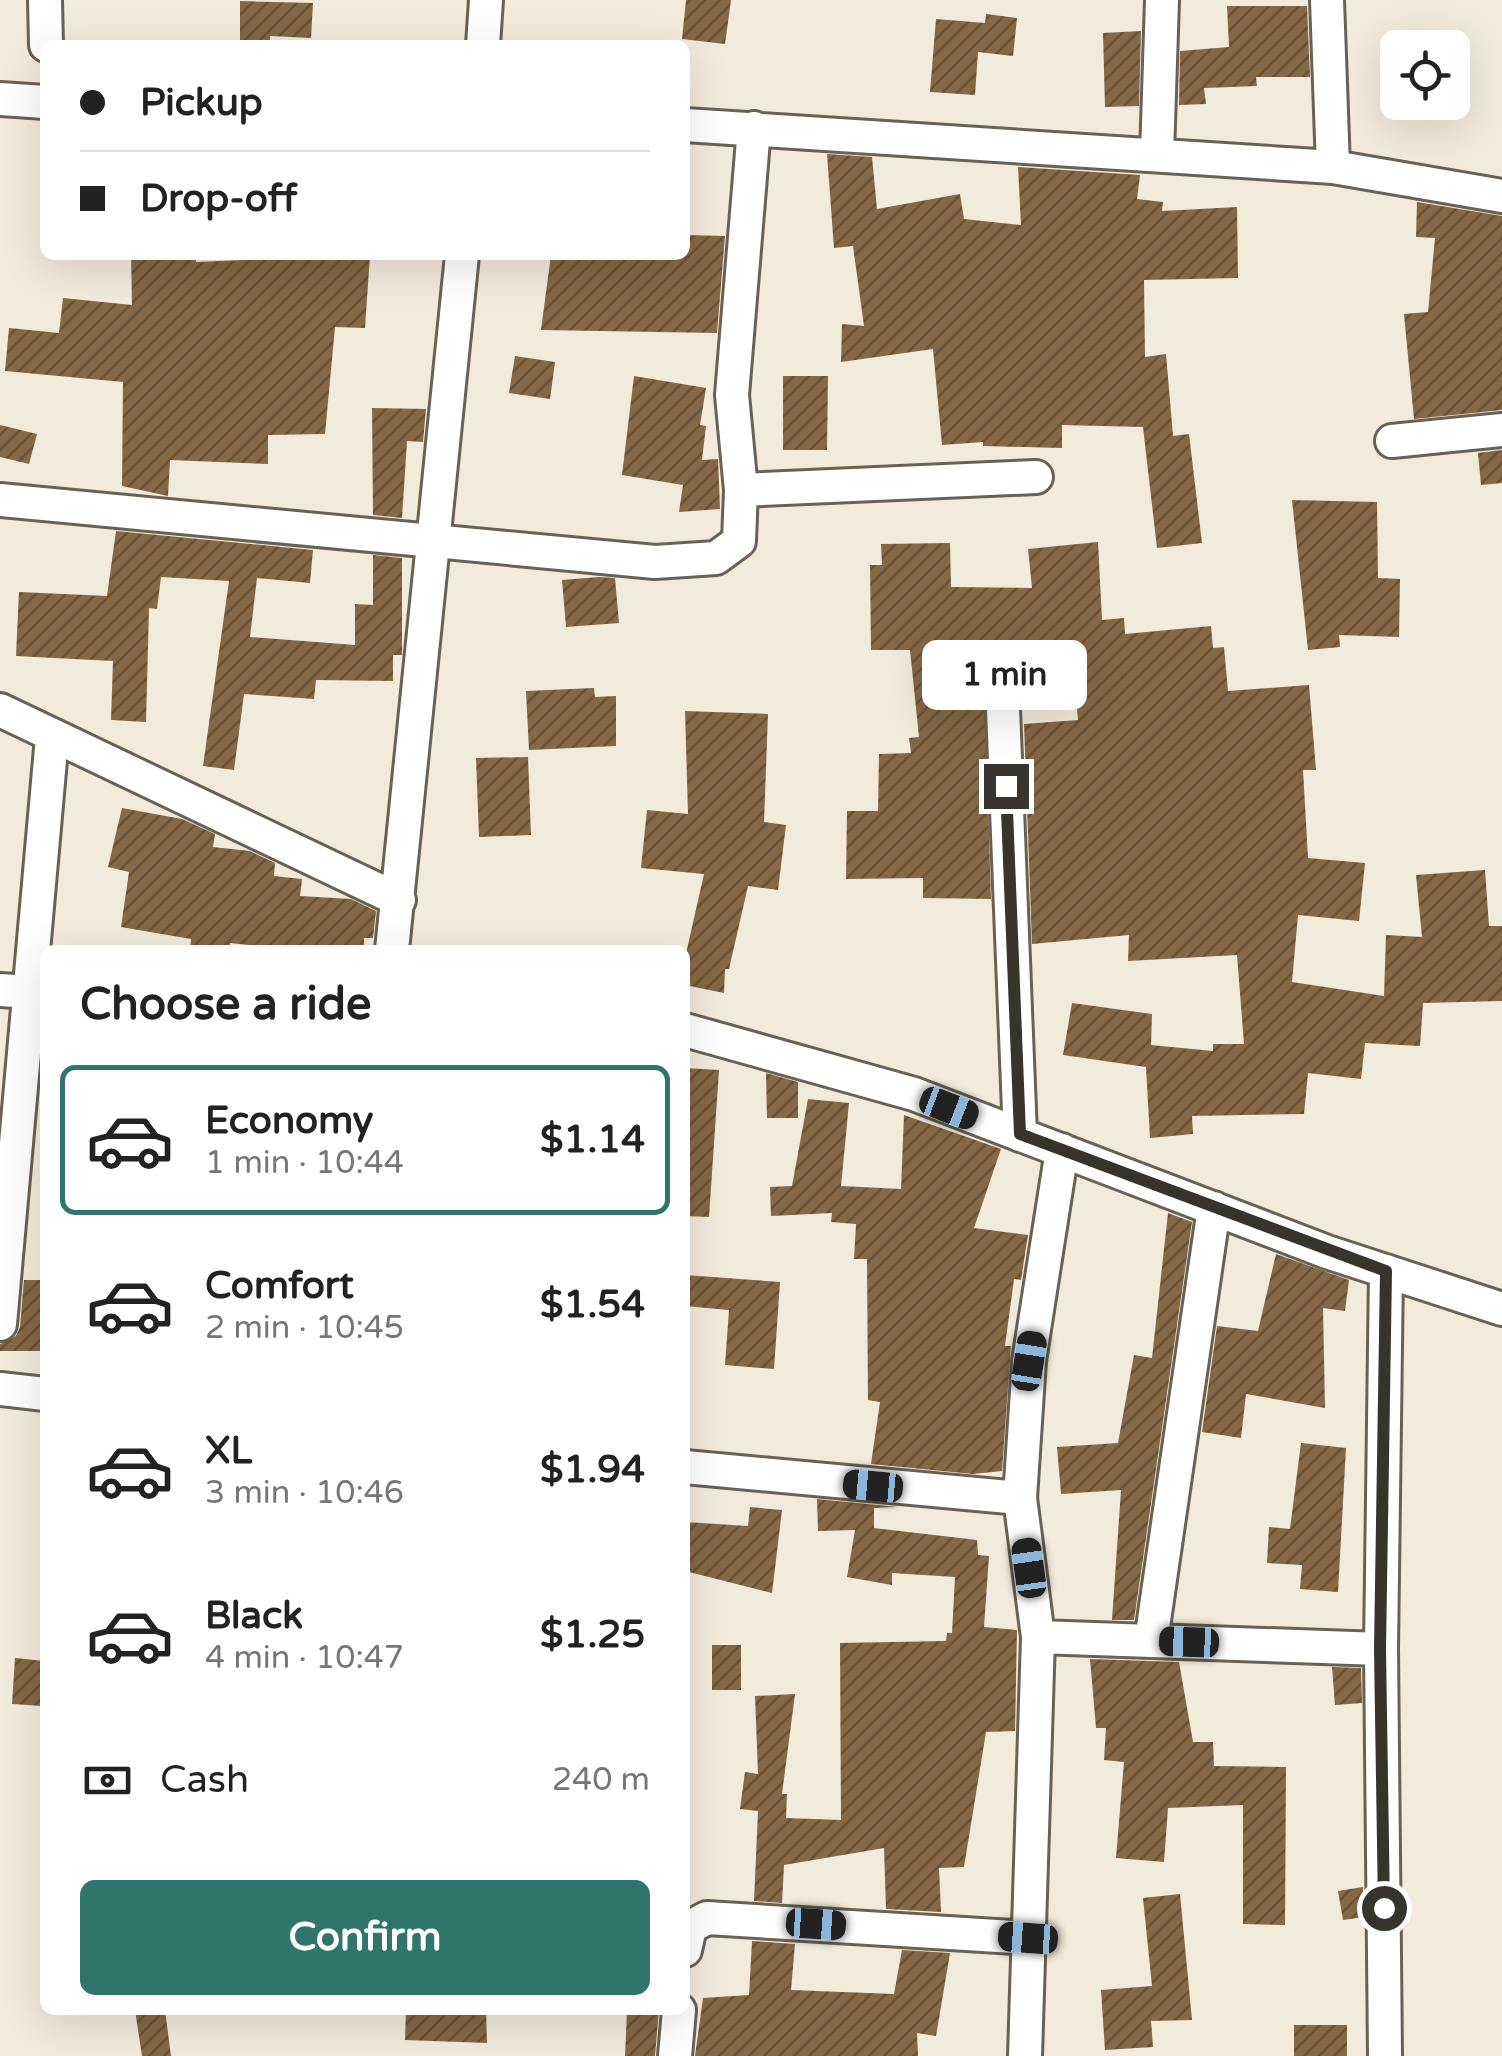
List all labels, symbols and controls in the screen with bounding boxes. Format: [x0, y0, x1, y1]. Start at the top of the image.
map controls [1380, 30, 1470, 120]
button: locate [1380, 30, 1470, 120]
text: Pickup [140, 80, 263, 126]
text: Drop-off [140, 176, 297, 222]
callout: 1 min [924, 641, 1088, 711]
text: 1 min [962, 656, 1047, 694]
route end [984, 764, 1029, 809]
text: Choose a ride [80, 978, 371, 1032]
car [916, 1083, 982, 1133]
icon: car [85, 1095, 175, 1185]
text: Economy [205, 1098, 373, 1144]
text: $1.14 [540, 1117, 645, 1163]
text: 1 min · 10:44 [205, 1144, 404, 1182]
icon: car [85, 1260, 175, 1350]
text: Comfort [205, 1263, 354, 1309]
text: $1.54 [540, 1282, 645, 1328]
text: 2 min · 10:45 [205, 1309, 404, 1347]
car [1009, 1329, 1049, 1393]
icon: car [85, 1425, 175, 1515]
text: XL [205, 1428, 252, 1474]
text: $1.94 [540, 1447, 645, 1493]
car [842, 1468, 904, 1504]
text: 3 min · 10:46 [205, 1474, 404, 1512]
car [1010, 1536, 1048, 1600]
icon: car [85, 1590, 175, 1680]
text: Black [205, 1593, 303, 1639]
text: $1.25 [540, 1612, 645, 1658]
car [1158, 1626, 1220, 1658]
text: 4 min · 10:47 [205, 1639, 404, 1677]
icon: cash [80, 1753, 135, 1808]
text: Cash [160, 1757, 249, 1803]
text: 240 m [552, 1761, 650, 1799]
button: Confirm [80, 1880, 650, 1995]
route start [1362, 1886, 1407, 1931]
car [785, 1907, 847, 1941]
car [997, 1921, 1059, 1955]

